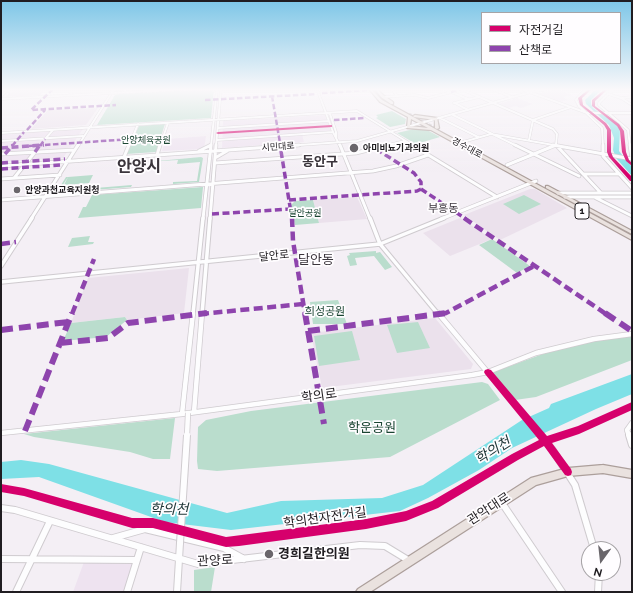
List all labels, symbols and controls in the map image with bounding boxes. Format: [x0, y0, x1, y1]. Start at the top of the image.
legend [481, 12, 621, 64]
text: 자전거길 [519, 23, 563, 37]
text: 산책로 [519, 43, 552, 57]
park label: 안양체육공원 [121, 135, 171, 145]
street label: 경수대로 [450, 135, 484, 161]
street label: 시민대로 [261, 140, 295, 154]
marker: 아미비뇨기과의원 [348, 142, 360, 154]
place label: 아미비뇨기과의원 [363, 143, 429, 153]
district label: 동안구 [302, 154, 338, 170]
district label: 안양시 [117, 157, 161, 177]
marker: 안양과천교육지원청 [12, 185, 22, 195]
place label: 안양과천교육지원청 [25, 185, 100, 195]
district label: 부흥동 [428, 202, 458, 216]
road number: 1 [575, 203, 589, 219]
park label: 달안공원 [288, 208, 322, 218]
street label: 달안로 [258, 248, 290, 264]
district label: 달안동 [298, 252, 334, 268]
park label: 희성공원 [305, 305, 345, 319]
street label: 학의로 [300, 386, 338, 406]
park label: 학운공원 [348, 420, 396, 436]
water label: 학의천 [472, 434, 514, 468]
street label: 관악대로 [465, 489, 513, 529]
water label: 학의천 [150, 502, 188, 518]
street label: 학의천자전거길 [282, 504, 368, 532]
north arrow [581, 541, 621, 581]
place label: 경희길한의원 [278, 546, 350, 562]
marker: 경희길한의원 [263, 548, 275, 560]
street label: 관양로 [197, 552, 233, 570]
text: N [592, 565, 604, 579]

